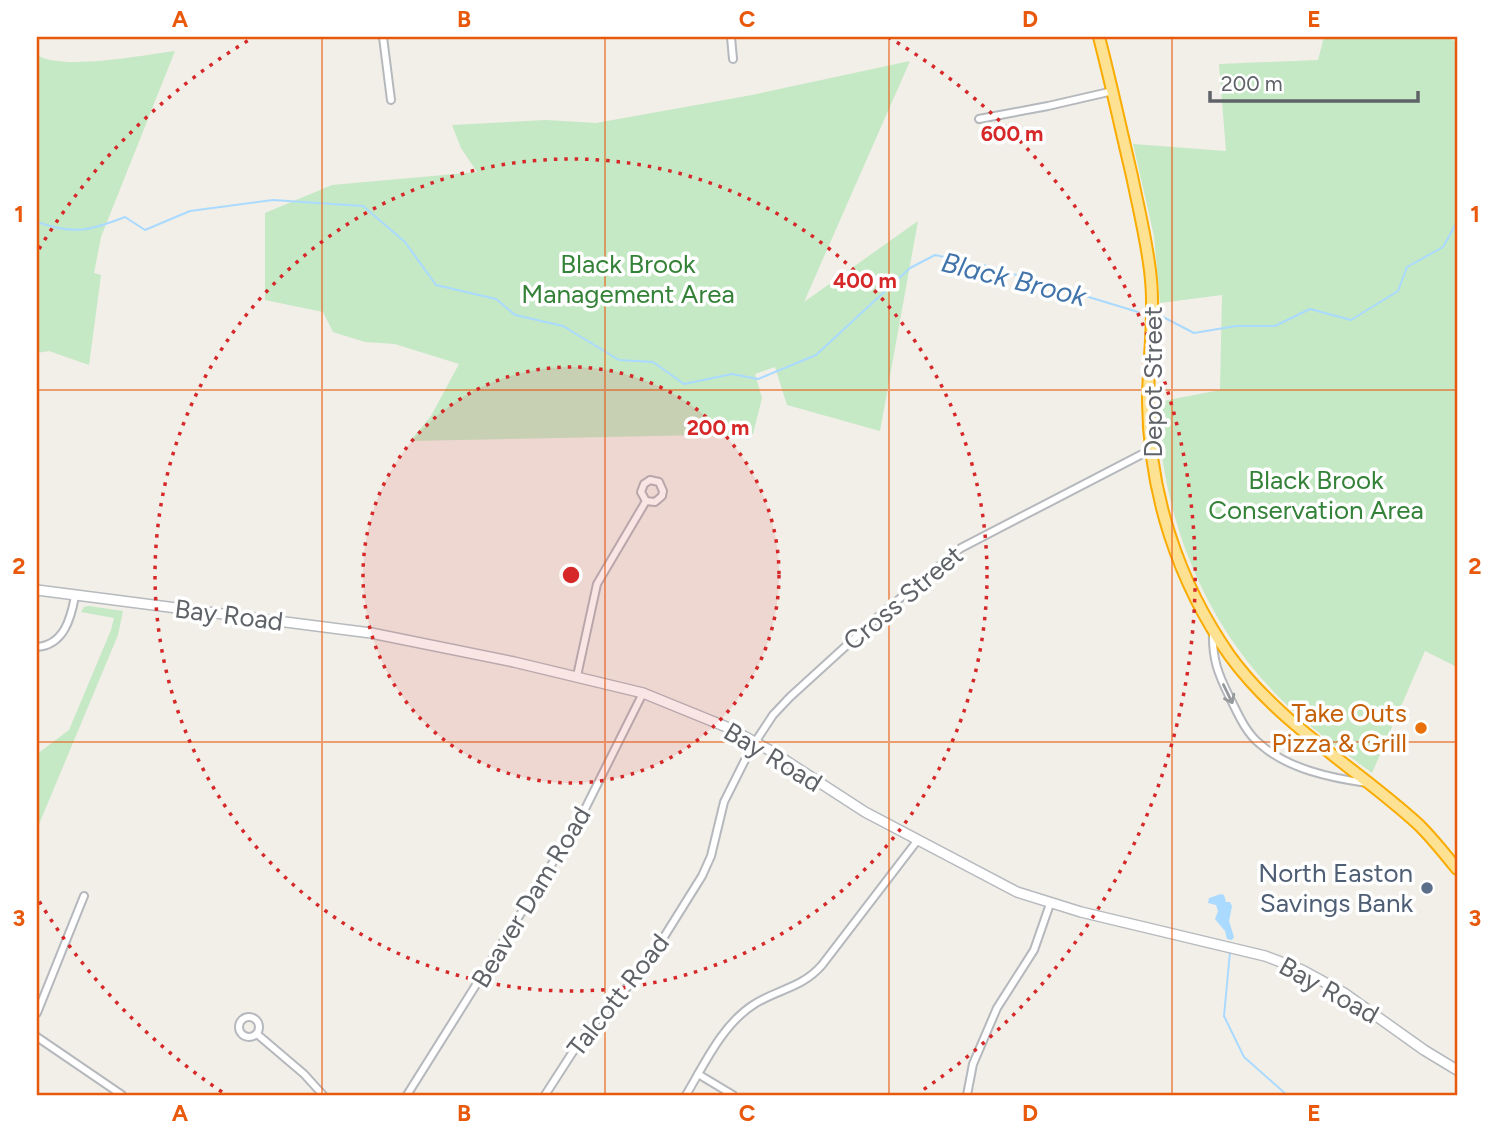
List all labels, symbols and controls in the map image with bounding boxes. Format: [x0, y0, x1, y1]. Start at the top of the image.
text: A [172, 5, 189, 33]
text: B [457, 5, 471, 33]
text: C [739, 5, 756, 33]
text: D [1022, 5, 1038, 33]
text: E [1307, 5, 1321, 33]
scale bar [1210, 60, 1419, 104]
text: 200 m [1221, 71, 1283, 96]
text: 600 m [981, 121, 1043, 146]
text: 1 [14, 200, 24, 228]
text: 1 [1470, 200, 1480, 228]
water label: Black Brook [938, 245, 1091, 314]
park label: Black Brook Management Area [521, 248, 735, 310]
text: 400 m [833, 268, 897, 293]
street label: Depot Street [1137, 306, 1169, 458]
text: 200 m [687, 415, 749, 440]
park label: Black Brook Conservation Area [1208, 464, 1424, 526]
street label: Cross Street [837, 539, 969, 657]
text: 2 [12, 552, 26, 580]
text: 2 [1468, 552, 1482, 580]
centre of rings [559, 563, 583, 587]
street label: Bay Road [173, 592, 285, 638]
one-way arrow [1222, 683, 1236, 704]
place label: Take Outs Pizza & Grill [1272, 697, 1407, 759]
street label: Bay Road [718, 715, 828, 799]
marker: Take Outs Pizza & Grill [1413, 720, 1429, 736]
street label: Beaver Dam Road [464, 801, 598, 993]
place label: North Easton Savings Bank [1258, 857, 1413, 919]
marker: North Easton Savings Bank [1419, 880, 1435, 896]
text: 3 [13, 904, 25, 932]
text: 3 [1469, 904, 1481, 932]
street label: Talcott Road [560, 927, 676, 1063]
street label: Bay Road [1274, 950, 1384, 1030]
text: A [172, 1099, 189, 1127]
text: B [457, 1099, 471, 1127]
text: C [739, 1099, 756, 1127]
text: D [1022, 1099, 1038, 1127]
text: E [1307, 1099, 1321, 1127]

